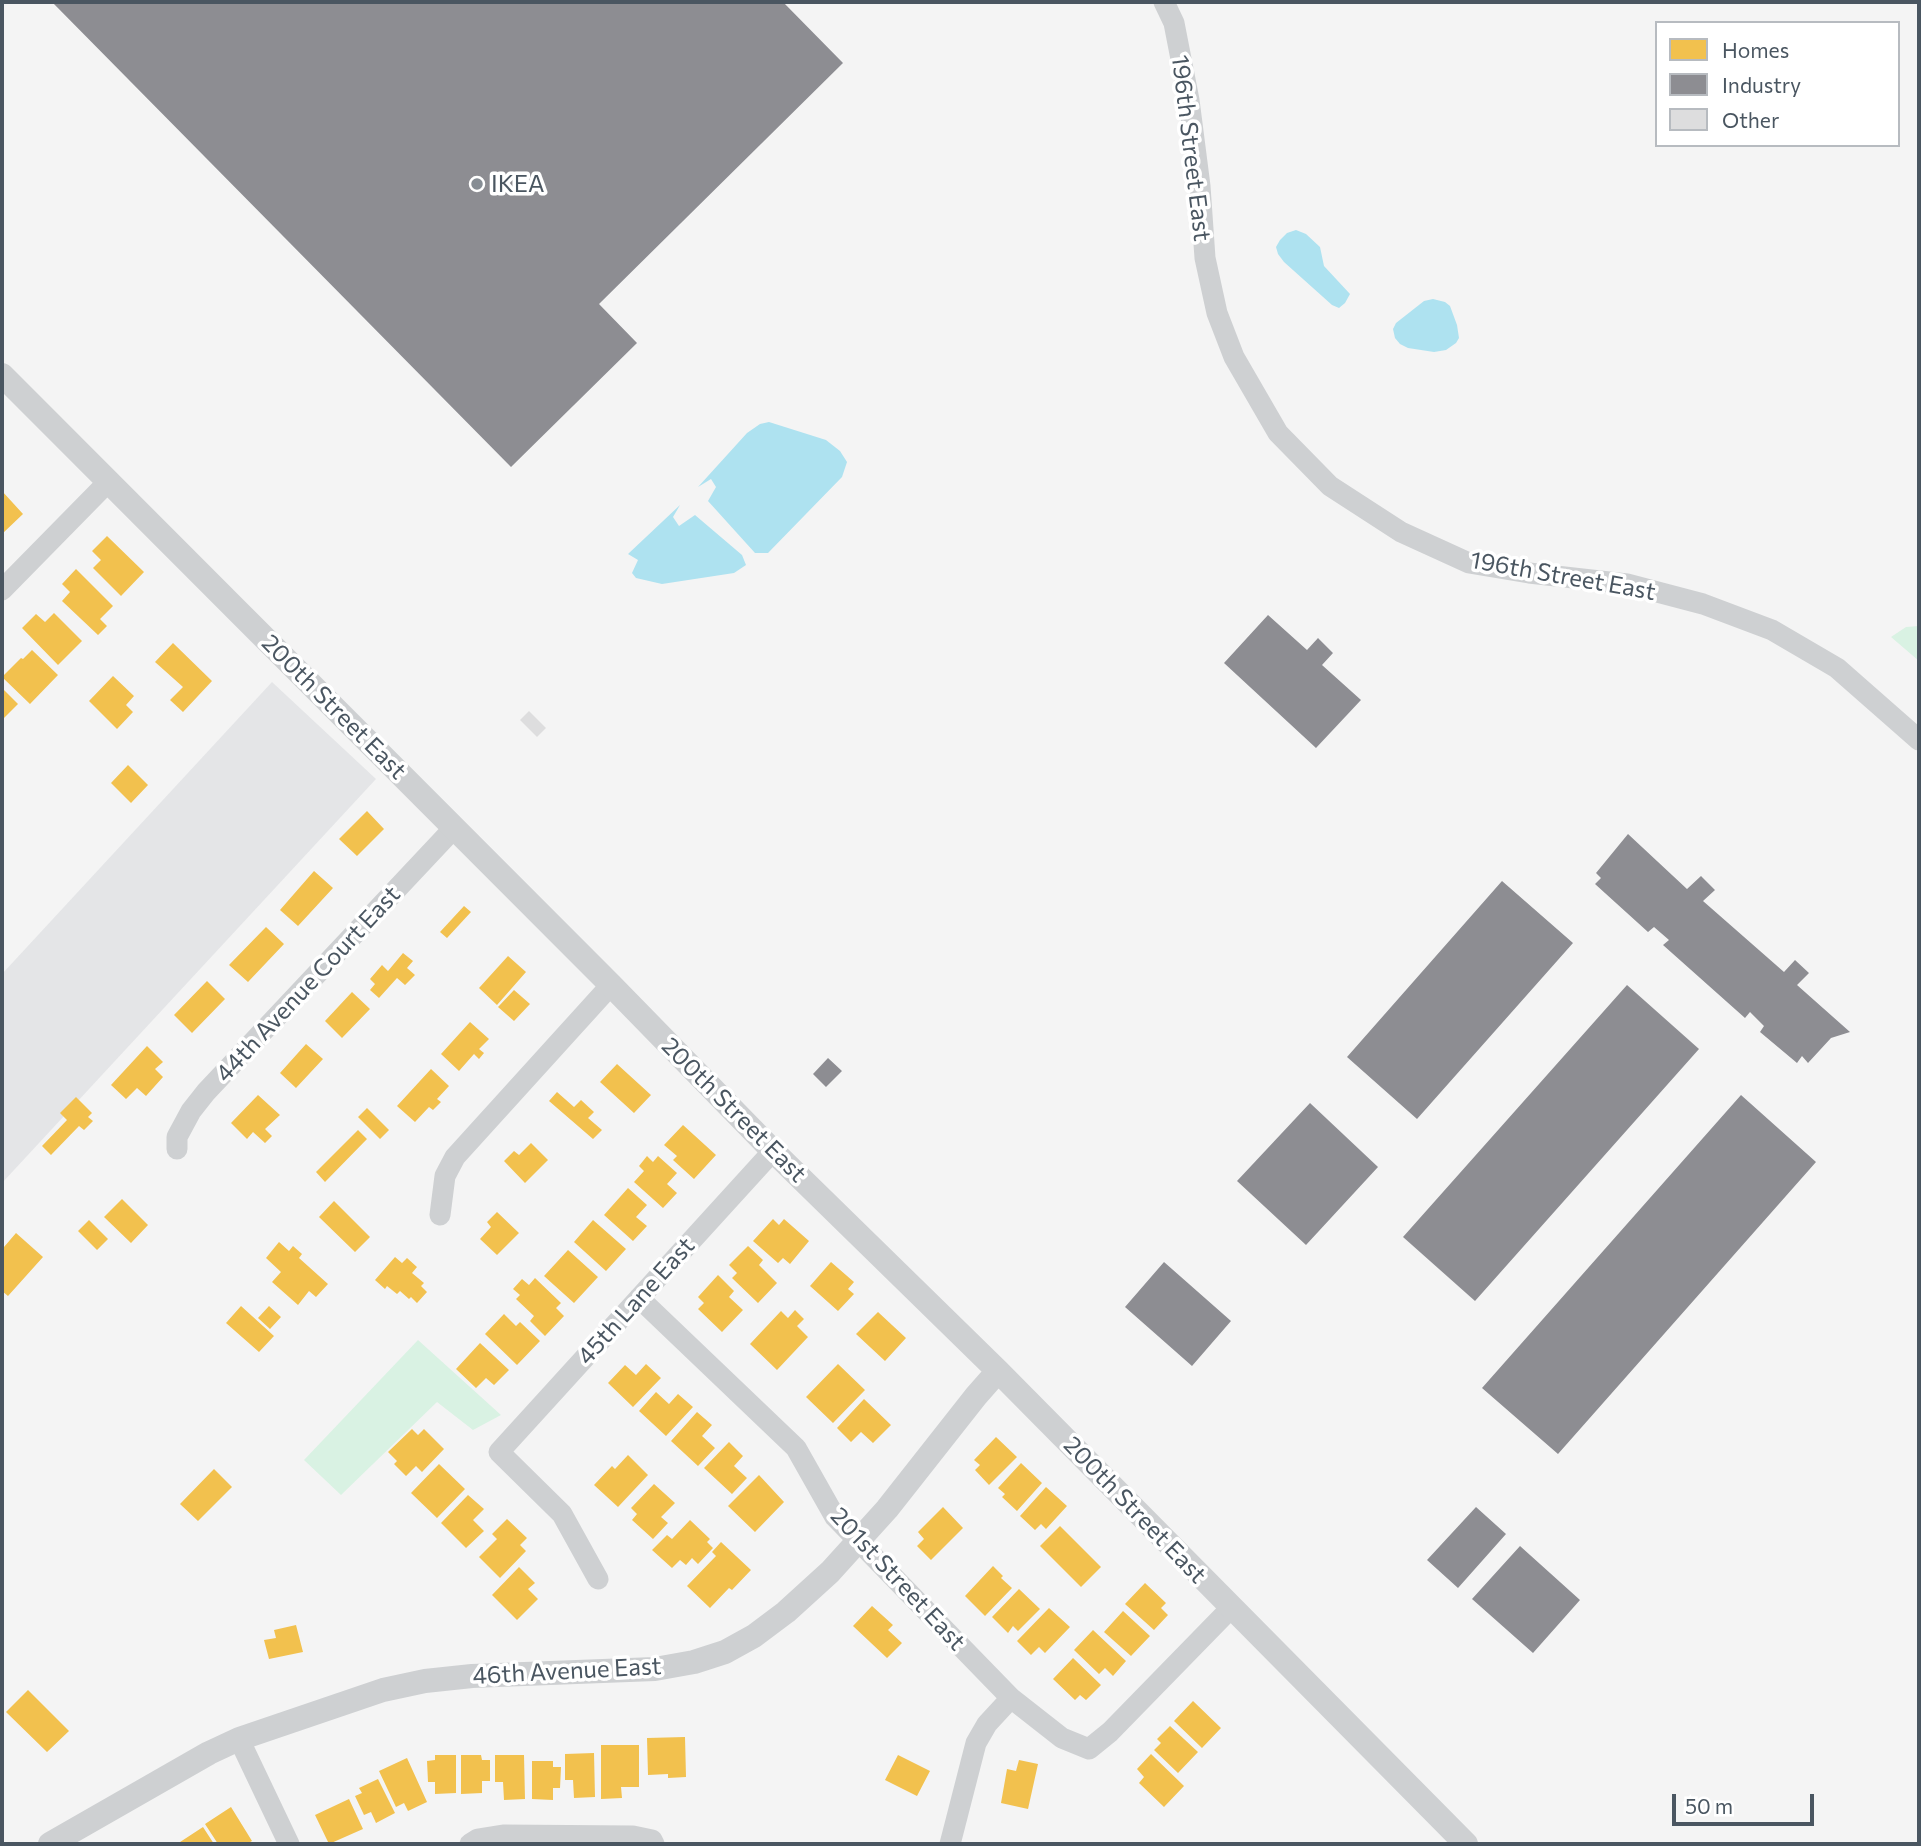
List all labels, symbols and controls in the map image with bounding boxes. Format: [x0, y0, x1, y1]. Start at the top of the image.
legend [1655, 21, 1900, 147]
text: Homes [1722, 37, 1789, 62]
street label: 196th Street East [1165, 53, 1217, 243]
text: Industry [1722, 72, 1801, 97]
text: Other [1722, 107, 1779, 132]
place label: IKEA [491, 170, 545, 198]
marker: IKEA [469, 176, 485, 192]
street label: 196th Street East [1468, 546, 1658, 606]
street label: 200th Street East [256, 629, 412, 785]
street label: 44th Avenue Court East [210, 880, 406, 1088]
street label: 200th Street East [656, 1032, 812, 1188]
street label: 45th Lane East [571, 1231, 701, 1371]
street label: 200th Street East [1058, 1431, 1212, 1589]
street label: 201st Street East [825, 1502, 971, 1656]
street label: 46th Avenue East [472, 1652, 662, 1690]
scale bar [1676, 1780, 1818, 1824]
text: 50 m [1685, 1793, 1733, 1818]

